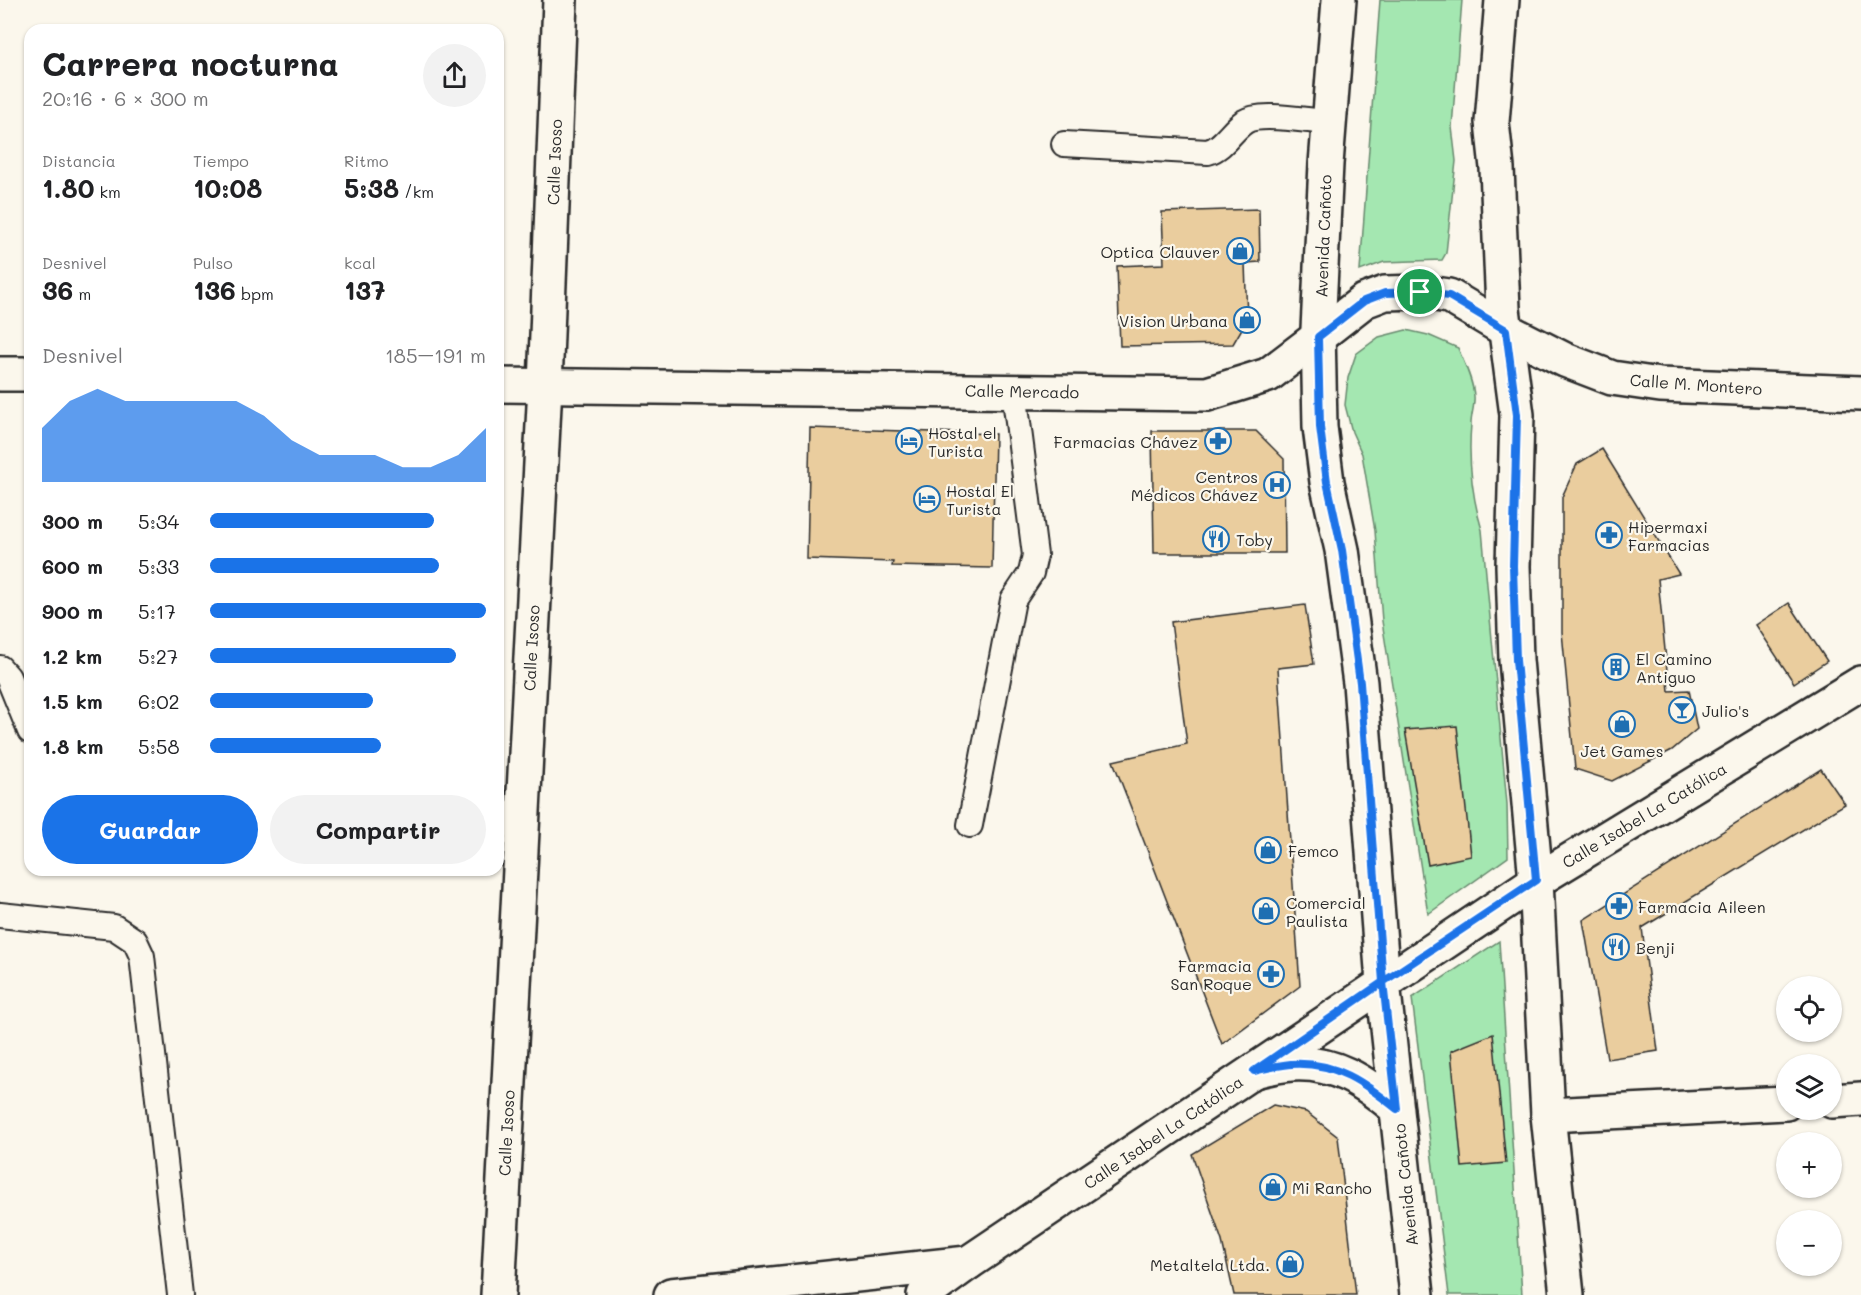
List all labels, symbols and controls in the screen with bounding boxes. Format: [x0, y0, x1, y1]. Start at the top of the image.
text: Carrera nocturna [42, 41, 339, 84]
button: share [423, 44, 486, 107]
text: 20:16 · 6 × 300 m [42, 85, 209, 111]
street label: Calle Isoso [542, 119, 566, 205]
text: Distancia [42, 150, 116, 171]
text: Tiempo [193, 150, 249, 171]
text: Ritmo [344, 150, 388, 171]
text: 1.80 [42, 171, 94, 205]
text: 10:08 [193, 171, 262, 205]
text: 5:38 [344, 171, 399, 205]
street label: Avenida Cañoto [1310, 174, 1336, 298]
text: km [94, 181, 121, 202]
text: /km [399, 181, 434, 202]
shop icon: Optica Clauver [1225, 236, 1255, 266]
place label: Optica Clauver [1100, 241, 1220, 262]
text: Desnivel [42, 252, 107, 273]
text: Pulso [193, 252, 233, 273]
text: kcal [344, 252, 376, 273]
pin [1394, 266, 1445, 317]
text: 36 [42, 273, 73, 307]
text: 136 [193, 273, 236, 307]
text: 137 [344, 273, 386, 307]
icon: arrive [1403, 275, 1436, 308]
text: m [73, 283, 91, 304]
text: bpm [236, 283, 274, 304]
shop icon: Vision Urbana [1232, 305, 1262, 335]
place label: Vision Urbana [1119, 310, 1228, 331]
text: Desnivel [42, 342, 123, 368]
text: 185–191 m [385, 342, 486, 368]
street label: Calle M. Montero [1629, 369, 1763, 399]
street label: Calle Mercado [965, 380, 1079, 402]
place label: Hostal el Turista [928, 422, 997, 461]
hotel icon: Hostal el Turista [894, 426, 924, 456]
pharmacy icon: Farmacias Chávez [1203, 426, 1233, 456]
place label: Farmacias Chávez [1053, 431, 1198, 452]
place label: Centros Médicos Chávez [1131, 466, 1258, 505]
hospital icon: Centros Médicos Chávez [1262, 470, 1292, 500]
place label: Hostal El Turista [946, 480, 1014, 519]
hotel icon: Hostal El Turista [912, 484, 942, 514]
text: 300 m [42, 508, 103, 534]
text: 5:34 [138, 508, 179, 534]
place label: Hipermaxi Farmacias [1628, 516, 1710, 555]
pharmacy icon: Hipermaxi Farmacias [1594, 520, 1624, 550]
restaurant icon: Toby [1201, 524, 1231, 554]
place label: Toby [1236, 529, 1273, 550]
text: 600 m [42, 553, 103, 579]
text: 5:33 [138, 553, 179, 579]
text: 900 m [42, 598, 103, 624]
text: 5:17 [138, 598, 176, 624]
street label: Calle Isoso [518, 605, 544, 691]
text: 1.2 km [42, 643, 102, 669]
text: 5:27 [138, 643, 178, 669]
place label: El Camino Antiguo [1636, 648, 1712, 687]
building icon: El Camino Antiguo [1601, 652, 1631, 682]
text: 1.5 km [42, 688, 103, 714]
text: 6:02 [138, 688, 180, 714]
bar icon: Julio's [1667, 695, 1697, 725]
place label: Julio's [1702, 700, 1749, 721]
shop icon: Jet Games [1607, 709, 1637, 739]
text: 1.8 km [42, 733, 103, 759]
text: 5:58 [138, 733, 180, 759]
place label: Jet Games [1580, 740, 1664, 761]
street label: Calle Isabel La Católica [1558, 758, 1730, 872]
button: Guardar [42, 795, 258, 864]
button: Compartir [270, 795, 486, 864]
shop icon: Femco [1253, 835, 1283, 865]
place label: Femco [1288, 840, 1339, 861]
pharmacy icon: Farmacia Aileen [1604, 891, 1634, 921]
place label: Comercial Paulista [1286, 892, 1366, 931]
shop icon: Comercial Paulista [1251, 896, 1281, 926]
place label: Farmacia Aileen [1638, 896, 1766, 917]
restaurant icon: Benji [1601, 932, 1631, 962]
place label: Benji [1636, 937, 1675, 958]
place label: Farmacia San Roque [1170, 955, 1252, 994]
pharmacy icon: Farmacia San Roque [1256, 959, 1286, 989]
map controls [1776, 976, 1842, 1276]
button: locate [1776, 976, 1842, 1042]
button: layers [1776, 1054, 1842, 1120]
street label: Calle Isabel La Católica [1079, 1071, 1247, 1193]
street label: Calle Isoso [493, 1090, 519, 1176]
street label: Avenida Cañoto [1388, 1123, 1422, 1247]
button: + [1776, 1132, 1842, 1198]
shop icon: Mi Rancho [1258, 1172, 1288, 1202]
place label: Mi Rancho [1292, 1177, 1372, 1198]
button: − [1776, 1210, 1842, 1276]
shop icon: Metaltela Ltda. [1275, 1249, 1305, 1279]
place label: Metaltela Ltda. [1150, 1254, 1270, 1275]

